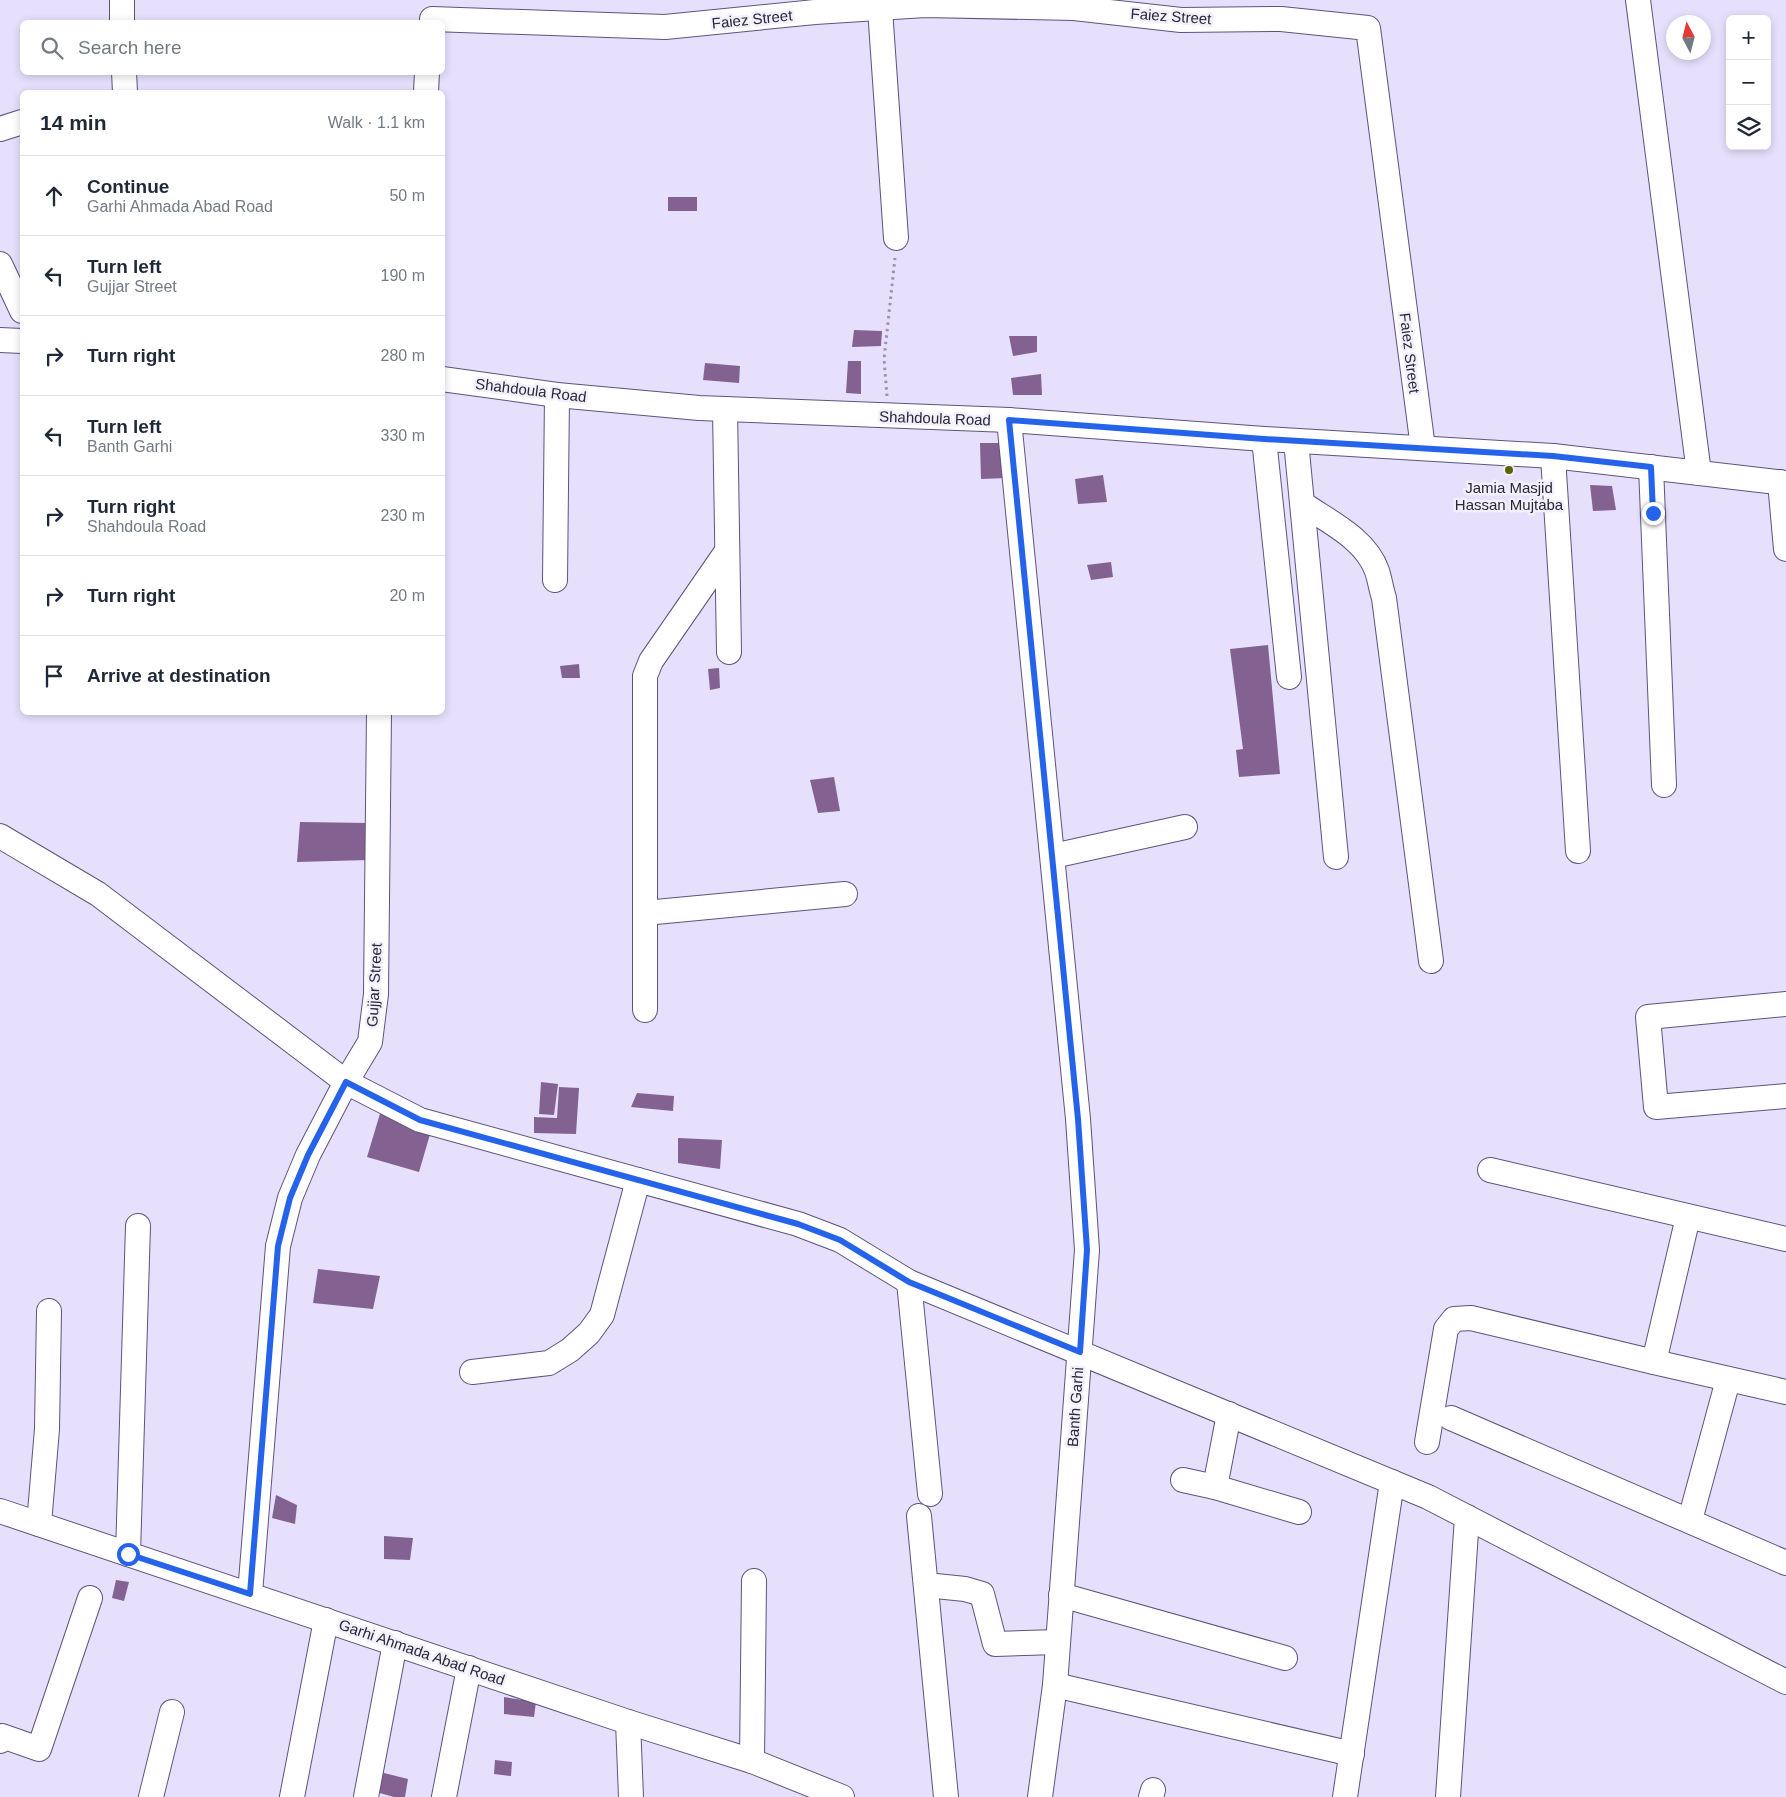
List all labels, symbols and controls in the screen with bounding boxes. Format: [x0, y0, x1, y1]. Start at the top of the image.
street label: Faiez Street [1130, 5, 1213, 27]
street label: Faiez Street [711, 6, 794, 32]
north arrow [1666, 15, 1711, 60]
map controls [1726, 15, 1771, 150]
button: + [1726, 15, 1771, 60]
search box [20, 20, 445, 75]
icon: search [38, 34, 66, 62]
text: Search here [78, 37, 182, 58]
button: − [1726, 60, 1771, 105]
button: layers [1726, 105, 1771, 150]
text: 14 min [40, 111, 107, 134]
text: Walk · 1.1 km [328, 114, 425, 131]
text: Continue [87, 176, 169, 197]
icon: ahead [40, 182, 68, 210]
text: 50 m [389, 187, 425, 204]
text: Garhi Ahmada Abad Road [87, 198, 273, 215]
text: Turn left [87, 256, 162, 277]
icon: left [40, 262, 68, 290]
text: 190 m [381, 267, 425, 284]
text: Gujjar Street [87, 278, 177, 295]
street label: Faiez Street [1397, 312, 1423, 395]
icon: right [40, 342, 68, 370]
text: Turn right [87, 345, 175, 366]
text: 280 m [381, 347, 425, 364]
street label: Shahdoula Road [474, 375, 588, 405]
street label: Shahdoula Road [879, 408, 991, 428]
text: Turn left [87, 416, 162, 437]
icon: left [40, 422, 68, 450]
text: 330 m [381, 427, 425, 444]
text: Banth Garhi [87, 438, 172, 455]
marker: Jamia Masjid Hassan Mujtaba [1503, 464, 1515, 476]
place label: Jamia Masjid Hassan Mujtaba [1455, 479, 1564, 513]
text: Turn right [87, 496, 175, 517]
icon: right [40, 502, 68, 530]
route end [1642, 502, 1665, 525]
text: 230 m [381, 507, 425, 524]
text: Shahdoula Road [87, 518, 206, 535]
icon: right [40, 582, 68, 610]
text: Turn right [87, 585, 175, 606]
text: 20 m [389, 587, 425, 604]
icon: arrive [40, 662, 68, 690]
text: Arrive at destination [87, 665, 271, 686]
street label: Gujjar Street [363, 942, 385, 1027]
street label: Banth Garhi [1064, 1366, 1086, 1448]
route start [117, 1543, 140, 1566]
street label: Garhi Ahmada Abad Road [337, 1616, 507, 1688]

